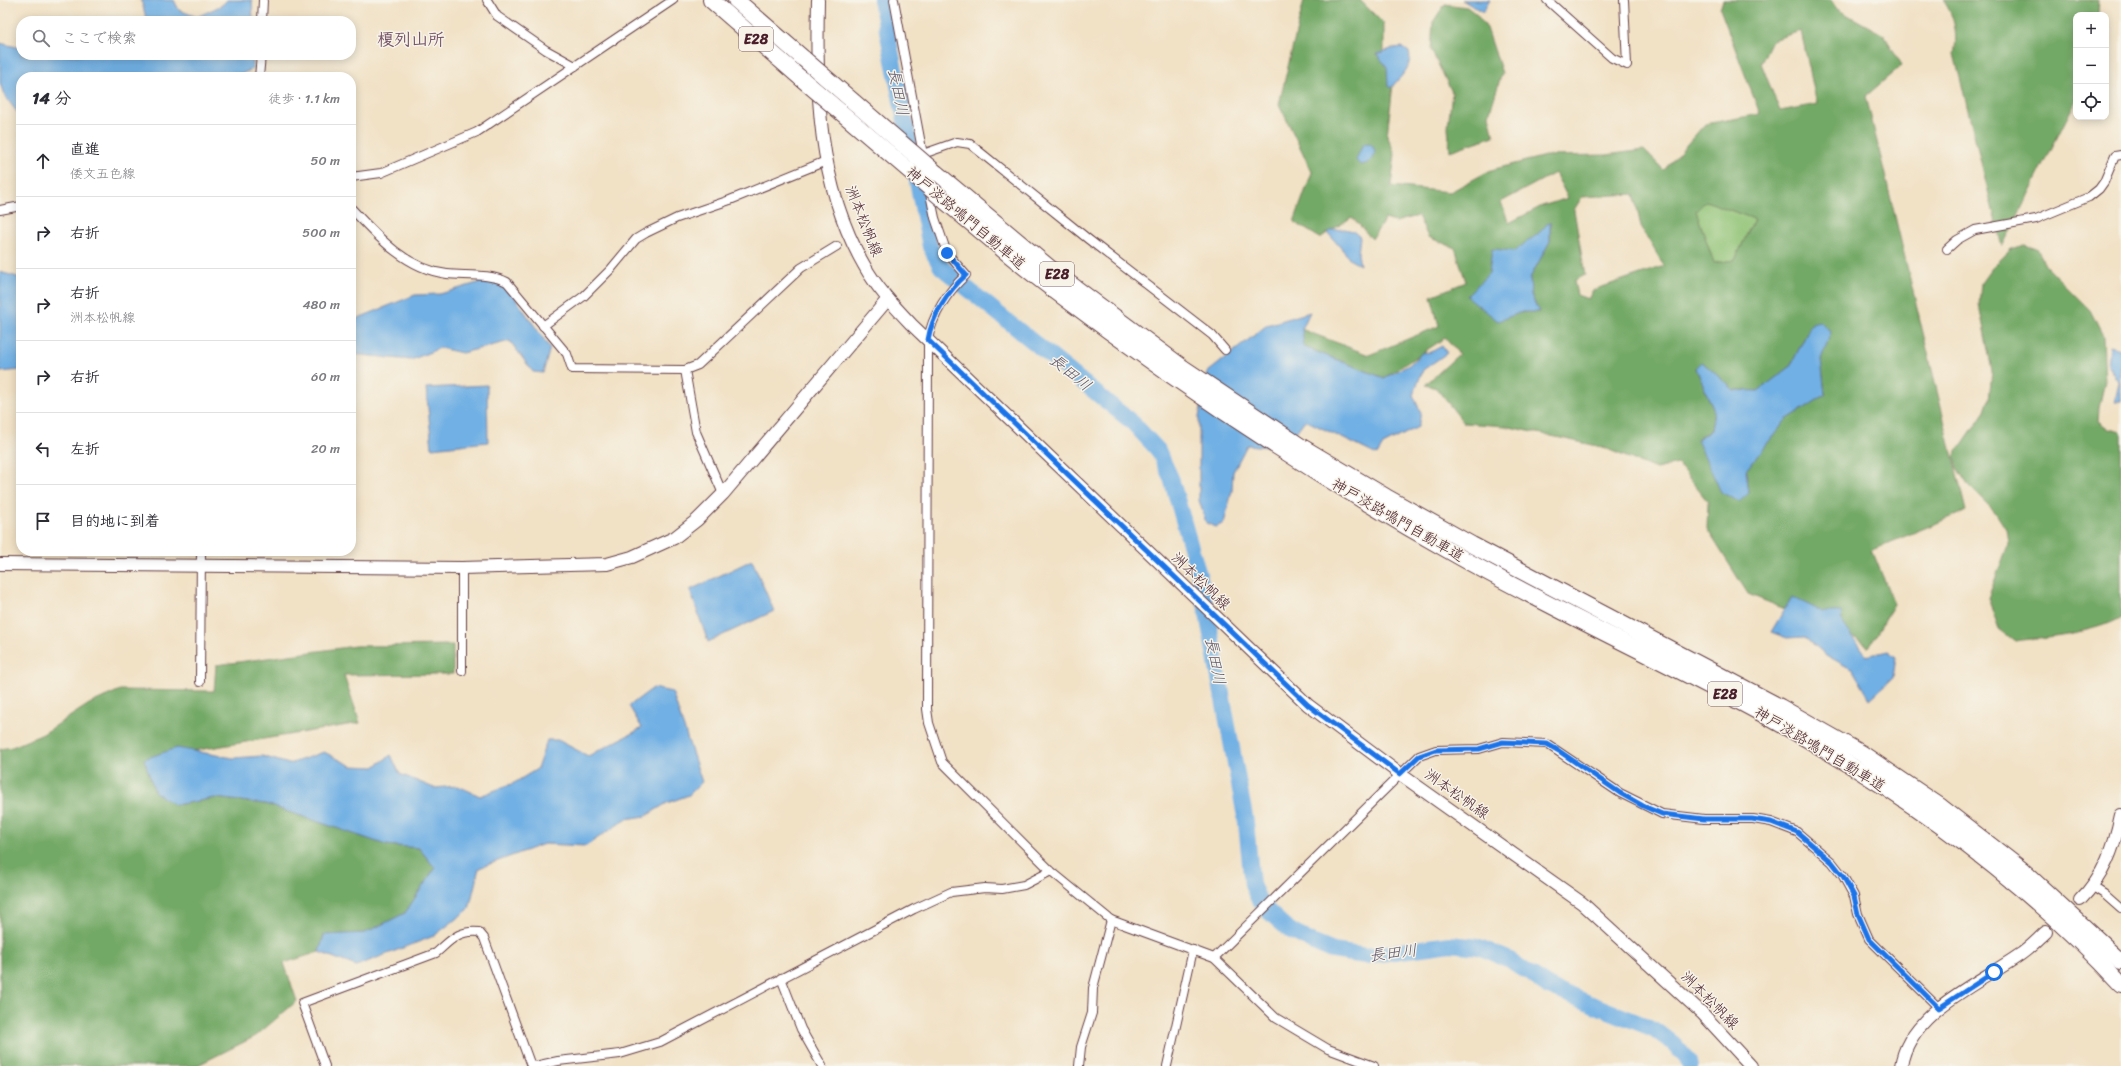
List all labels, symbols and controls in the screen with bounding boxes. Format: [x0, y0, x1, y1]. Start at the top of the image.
map controls [2073, 12, 2109, 120]
button: + [2073, 12, 2109, 48]
search box [16, 16, 356, 60]
district label: 榎列山所 [377, 24, 445, 54]
text: ここで検索 [62, 25, 137, 51]
icon: search [30, 27, 52, 49]
road number: E28 [739, 27, 773, 51]
button: − [2073, 48, 2109, 84]
water label: 長田川 [880, 66, 917, 118]
text: 14 分 [32, 83, 71, 113]
button: locate [2073, 84, 2109, 120]
text: 徒歩 · 1.1 km [268, 87, 340, 110]
text: 直進 [70, 136, 100, 162]
text: 50 m [310, 149, 340, 172]
icon: ahead [32, 150, 54, 172]
street label: 神戸淡路鳴門自動車道 [900, 160, 1032, 276]
text: 倭文五色線 [70, 162, 135, 185]
street label: 洲本松帆線 [838, 181, 890, 261]
text: 右折 [70, 220, 100, 246]
text: 500 m [302, 221, 340, 244]
icon: right [32, 222, 54, 244]
route end [938, 244, 956, 262]
road number: E28 [1040, 262, 1074, 286]
text: 右折 [70, 280, 100, 306]
text: 480 m [302, 293, 340, 316]
icon: right [32, 294, 54, 316]
text: 洲本松帆線 [70, 306, 135, 329]
water label: 長田川 [1043, 346, 1098, 399]
text: 右折 [70, 364, 100, 390]
text: 60 m [311, 365, 340, 388]
icon: right [32, 366, 54, 388]
text: 左折 [70, 436, 100, 462]
text: 20 m [311, 437, 340, 460]
icon: left [32, 438, 54, 460]
street label: 神戸淡路鳴門自動車道 [1327, 471, 1469, 569]
text: 目的地に到着 [70, 508, 160, 534]
icon: arrive [32, 510, 54, 532]
street label: 洲本松帆線 [1165, 546, 1237, 616]
water label: 長田川 [1197, 635, 1234, 687]
road number: E28 [1708, 682, 1742, 706]
street label: 神戸淡路鳴門自動車道 [1749, 699, 1891, 799]
street label: 洲本松帆線 [1419, 762, 1495, 826]
water label: 長田川 [1367, 935, 1419, 970]
route start [1985, 963, 2003, 981]
street label: 洲本松帆線 [1674, 964, 1746, 1036]

